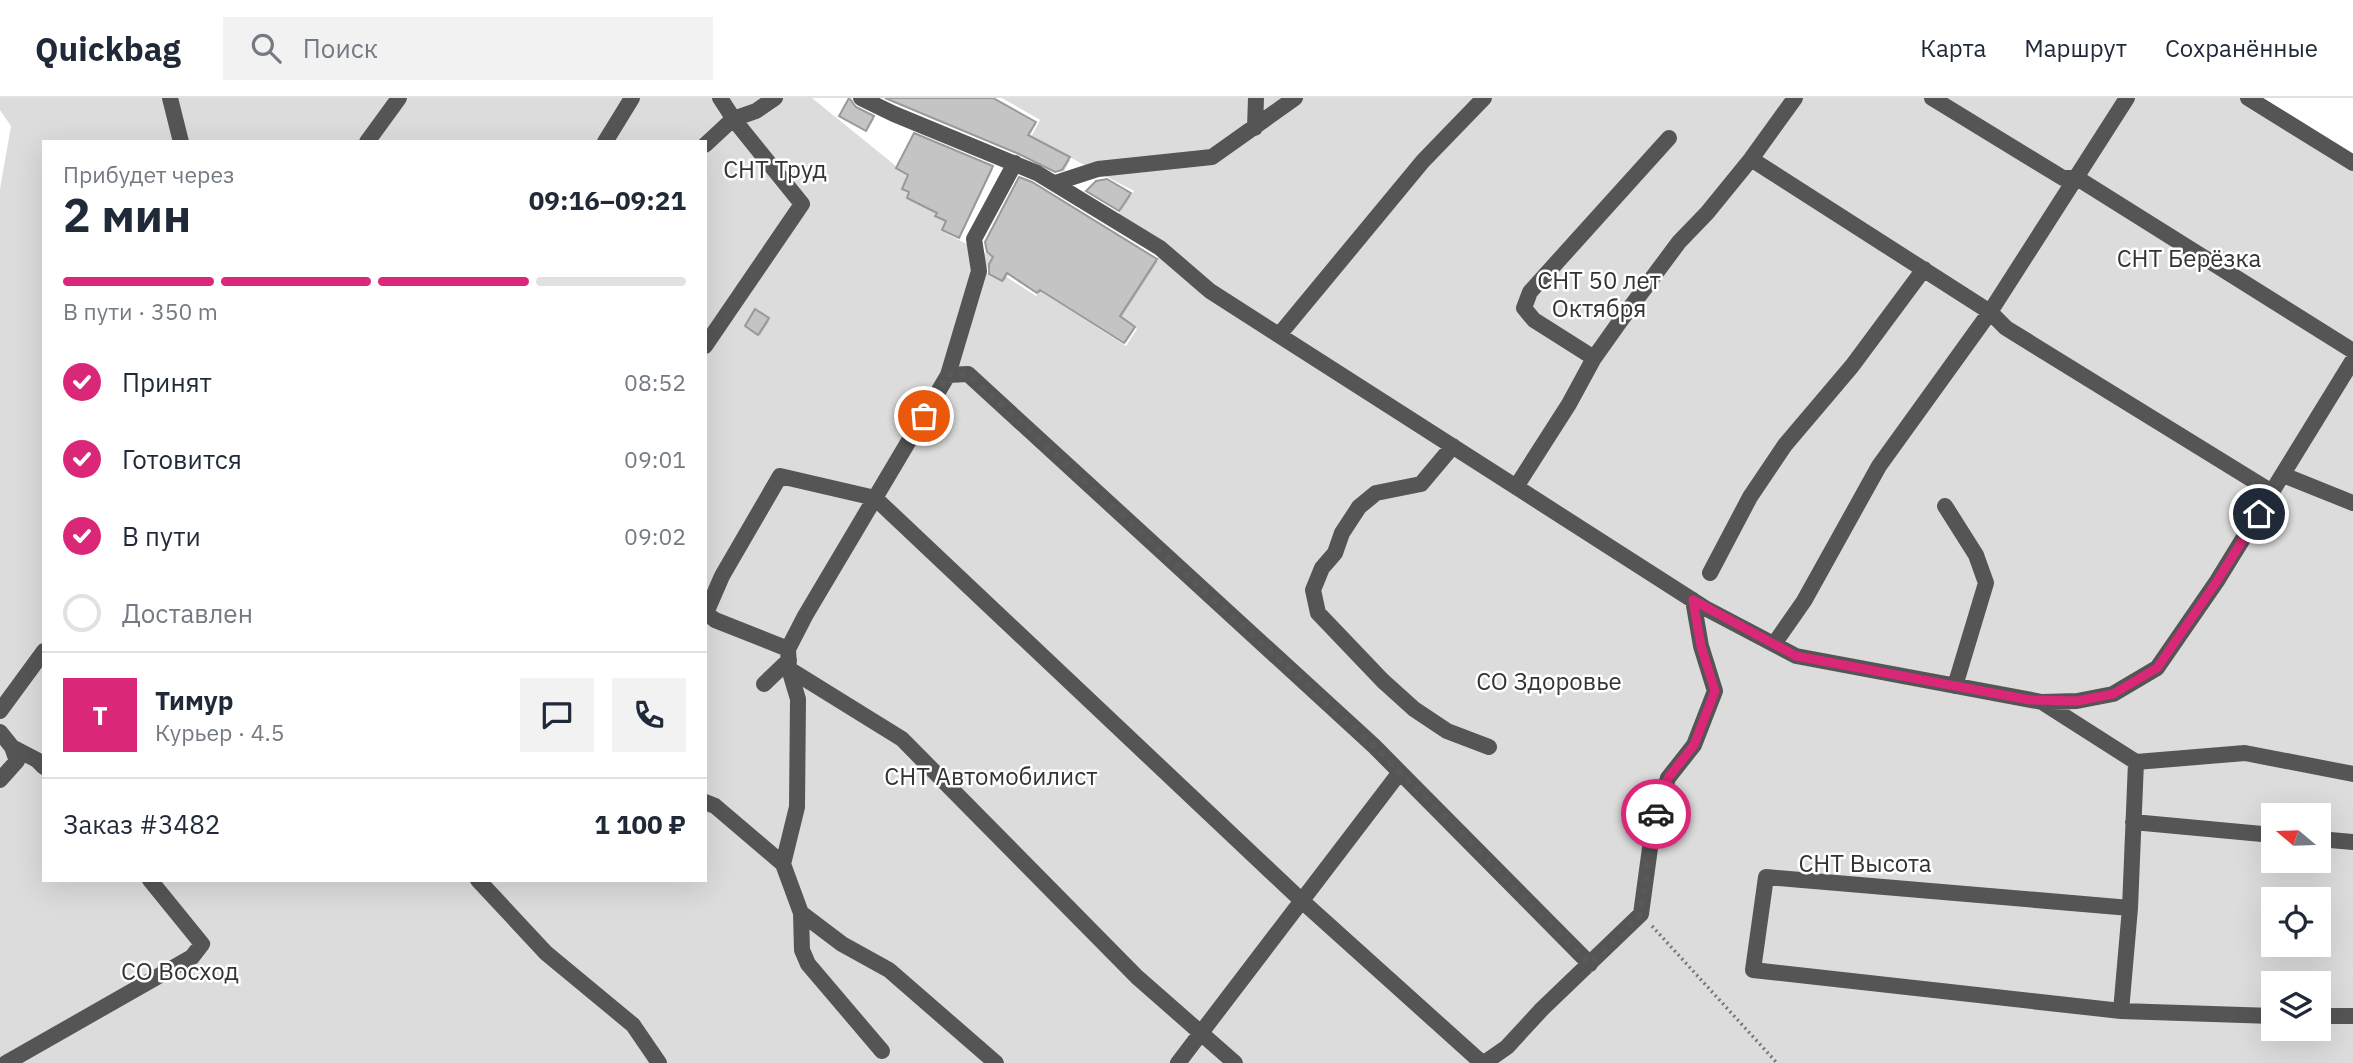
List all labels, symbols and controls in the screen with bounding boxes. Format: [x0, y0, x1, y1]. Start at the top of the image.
search box [223, 17, 713, 80]
text: Quickbag [35, 27, 181, 70]
icon: search [247, 29, 285, 67]
text: Поиск [303, 31, 378, 65]
text: Карта [1920, 32, 1986, 64]
text: Маршрут [2024, 32, 2127, 64]
text: Сохранённые [2165, 32, 2318, 64]
park label: СНТ Труд [723, 153, 827, 185]
text: Прибудет через [63, 159, 235, 189]
text: 09:16–09:21 [529, 183, 686, 217]
text: 2 мин [63, 185, 191, 245]
park label: СНТ Берёзка [2117, 242, 2261, 274]
park label: СНТ 50 лет Октября [1537, 264, 1661, 324]
text: В пути · 350 m [63, 296, 218, 326]
icon: check [63, 363, 101, 401]
text: Принят [122, 365, 212, 399]
text: 08:52 [624, 367, 686, 397]
pin [894, 386, 954, 446]
icon: bag [905, 397, 943, 435]
icon: check [63, 440, 101, 478]
text: Готовится [122, 442, 242, 476]
text: 09:01 [624, 444, 686, 474]
pin [2229, 484, 2289, 544]
icon: home [2240, 495, 2278, 533]
icon: check [63, 517, 101, 555]
text: В пути [122, 519, 201, 553]
text: 09:02 [624, 521, 686, 551]
text: Доставлен [122, 596, 253, 630]
park label: СО Здоровье [1476, 665, 1622, 697]
button: chat [520, 678, 594, 752]
button: phone [612, 678, 686, 752]
text: Тимур [155, 683, 234, 717]
text: Т [92, 698, 108, 732]
text: Курьер · 4.5 [155, 717, 285, 747]
park label: СНТ Автомобилист [884, 760, 1098, 792]
courier [1621, 779, 1691, 849]
icon: car [1637, 795, 1675, 833]
north arrow [2261, 803, 2331, 873]
map controls [2261, 803, 2331, 1041]
text: Заказ #3482 [63, 807, 220, 841]
text: 1 100 ₽ [594, 807, 686, 841]
park label: СНТ Высота [1798, 847, 1932, 879]
button: locate [2261, 887, 2331, 957]
park label: СО Восход [121, 955, 239, 987]
button: layers [2261, 971, 2331, 1041]

